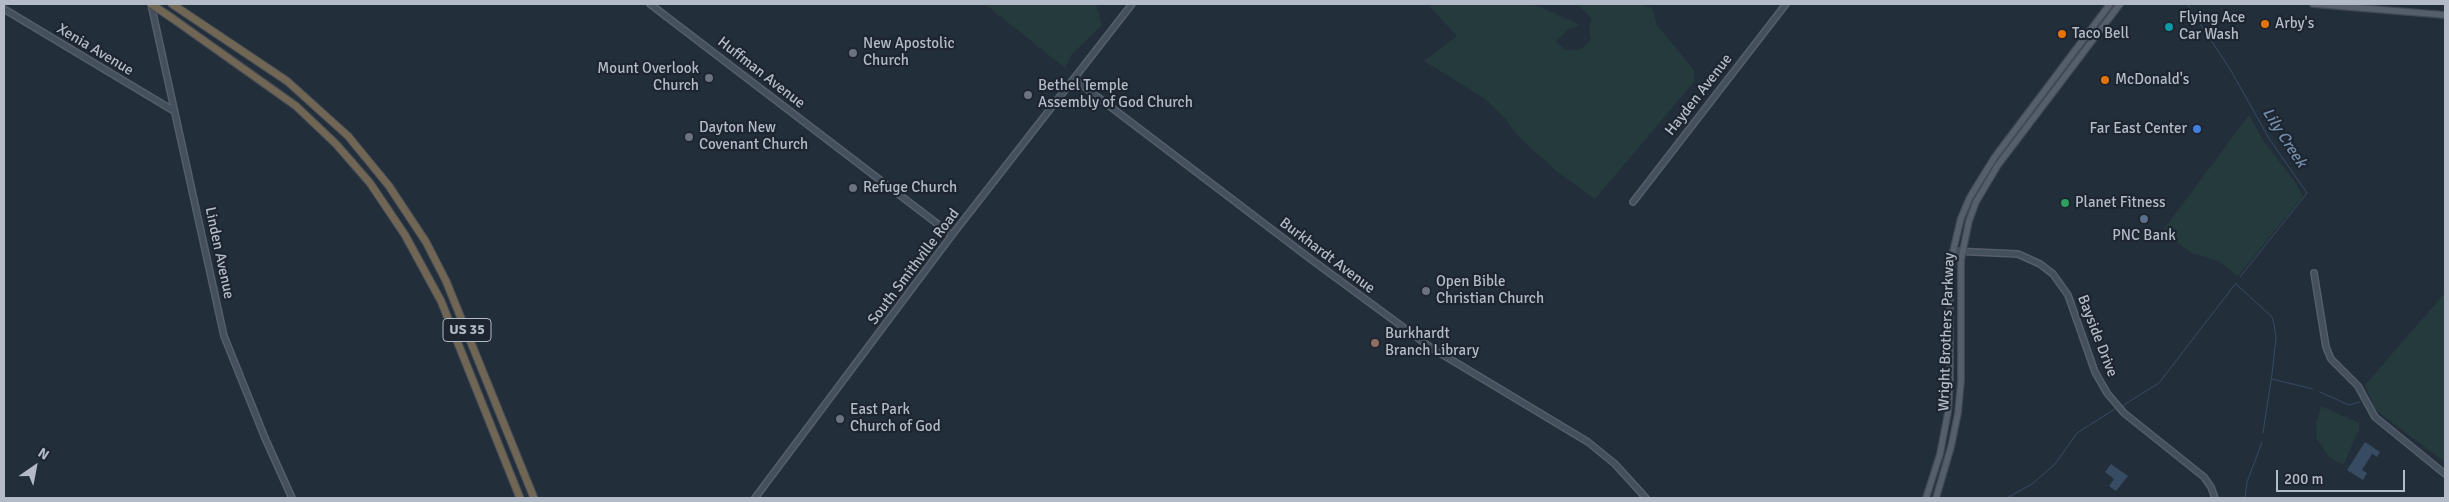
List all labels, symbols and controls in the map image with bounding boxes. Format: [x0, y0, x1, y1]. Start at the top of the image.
place label: Flying Ace Car Wash [2179, 9, 2245, 44]
place label: Arby's [2275, 15, 2314, 33]
marker: Arby's [2259, 18, 2271, 30]
street label: Xenia Avenue [53, 20, 137, 80]
marker: Flying Ace Car Wash [2163, 21, 2175, 33]
place label: Taco Bell [2072, 25, 2129, 43]
marker: Taco Bell [2056, 28, 2068, 40]
street label: Huffman Avenue [714, 33, 808, 113]
place label: New Apostolic Church [863, 35, 955, 70]
marker: New Apostolic Church [847, 47, 859, 59]
street label: Hayden Avenue [1662, 51, 1736, 139]
place label: Mount Overlook Church [597, 60, 699, 95]
place label: McDonald's [2115, 71, 2189, 89]
marker: Mount Overlook Church [703, 72, 715, 84]
marker: McDonald's [2099, 74, 2111, 86]
place label: Bethel Temple Assembly of God Church [1038, 77, 1193, 112]
marker: Bethel Temple Assembly of God Church [1022, 89, 1034, 101]
water label: Lily Creek [2258, 105, 2310, 171]
place label: Dayton New Covenant Church [699, 119, 808, 154]
place label: Far East Center [2089, 120, 2187, 138]
marker: Far East Center [2191, 123, 2203, 135]
marker: Dayton New Covenant Church [683, 131, 695, 143]
place label: Refuge Church [863, 179, 957, 197]
marker: Refuge Church [847, 182, 859, 194]
place label: Planet Fitness [2075, 194, 2166, 212]
marker: Planet Fitness [2059, 197, 2071, 209]
street label: Linden Avenue [200, 205, 238, 301]
street label: South Smithville Road [864, 205, 964, 329]
marker: PNC Bank [2138, 213, 2150, 225]
street label: Burkhardt Avenue [1276, 214, 1378, 298]
place label: PNC Bank [2112, 227, 2176, 245]
street label: Wright Brothers Parkway [1935, 252, 1959, 412]
place label: Open Bible Christian Church [1436, 273, 1544, 308]
marker: Open Bible Christian Church [1420, 285, 1432, 297]
street label: Bayside Drive [2073, 292, 2121, 380]
road number: US 35 [443, 318, 491, 342]
place label: Burkhardt Branch Library [1385, 325, 1479, 360]
marker: Burkhardt Branch Library [1369, 337, 1381, 349]
place label: East Park Church of God [850, 401, 941, 436]
marker: East Park Church of God [834, 413, 846, 425]
north arrow [10, 442, 60, 492]
text: N [35, 444, 52, 464]
scale bar [2279, 460, 2408, 492]
text: 200 m [2284, 470, 2324, 488]

